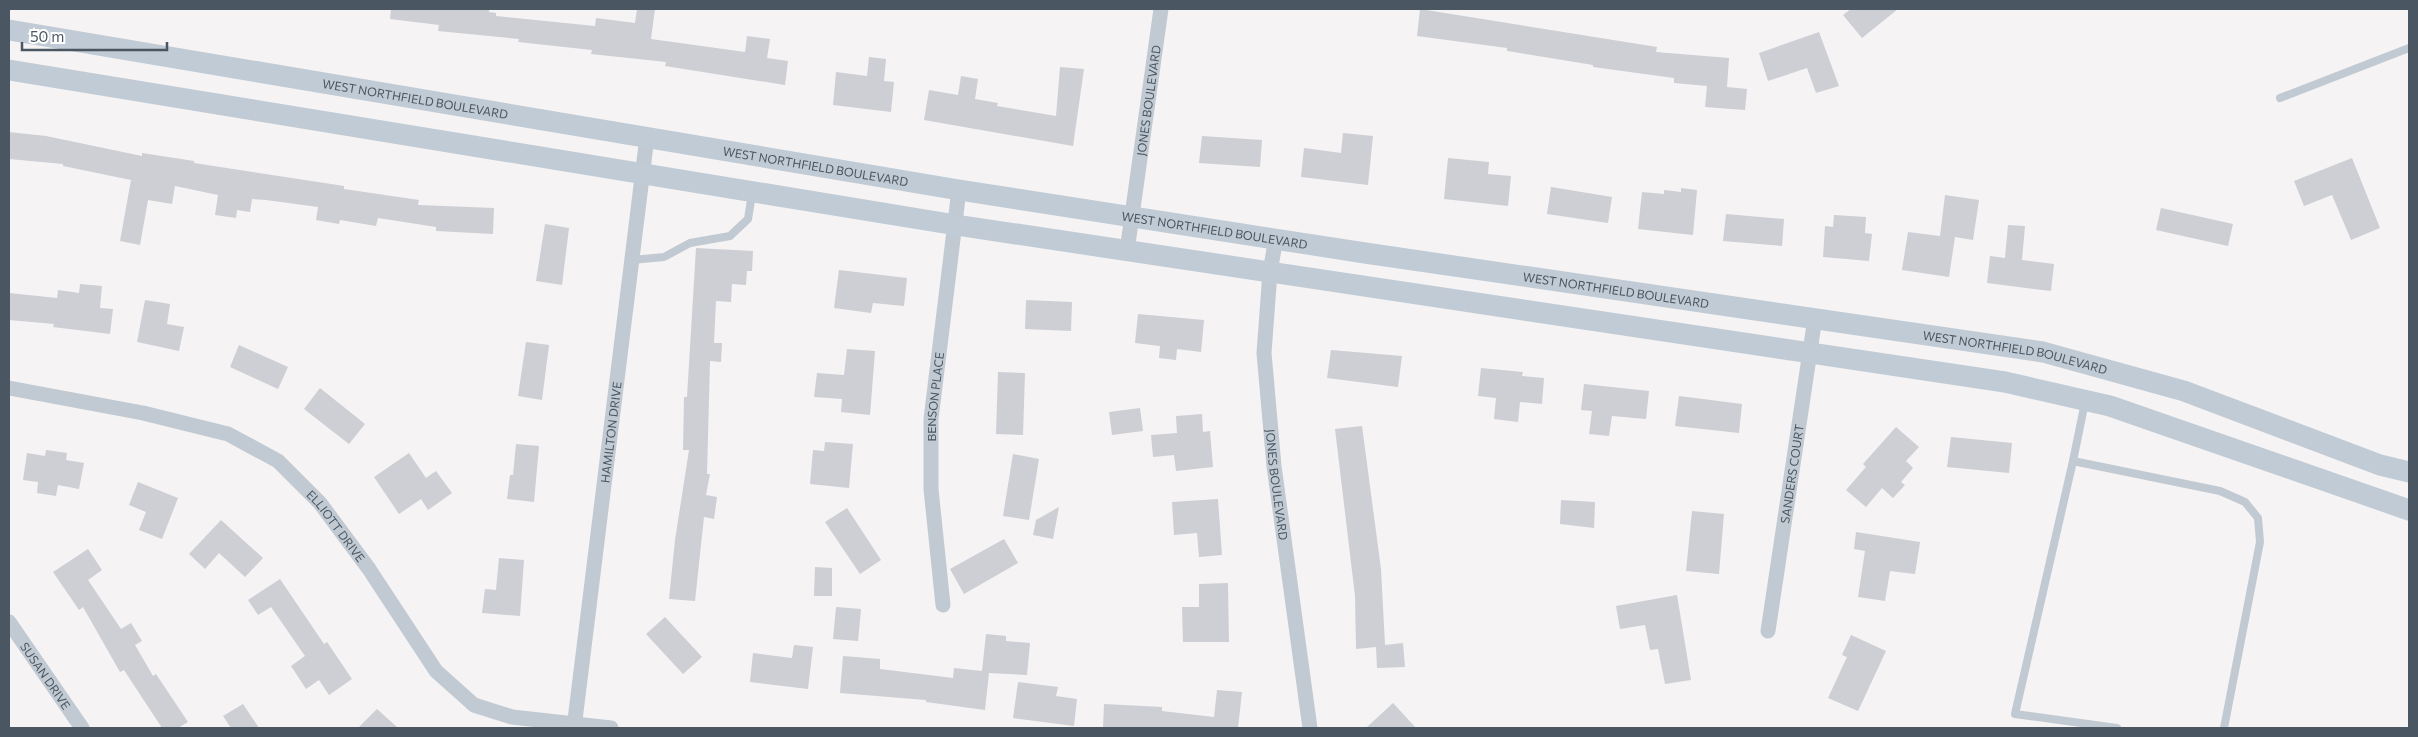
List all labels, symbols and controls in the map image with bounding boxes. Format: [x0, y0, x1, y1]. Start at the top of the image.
scale bar [22, 20, 168, 52]
text: 50 m [30, 27, 64, 45]
street label: JONES BOULEVARD [1133, 44, 1163, 157]
street label: WEST NORTHFIELD BOULEVARD [321, 76, 509, 121]
street label: WEST NORTHFIELD BOULEVARD [722, 143, 910, 188]
street label: WEST NORTHFIELD BOULEVARD [1121, 208, 1309, 251]
street label: WEST NORTHFIELD BOULEVARD [1522, 269, 1710, 310]
street label: WEST NORTHFIELD BOULEVARD [1922, 328, 2109, 377]
street label: BENSON PLACE [924, 351, 946, 442]
street label: HAMILTON DRIVE [597, 381, 624, 484]
street label: SANDERS COURT [1777, 423, 1806, 524]
street label: JONES BOULEVARD [1263, 428, 1291, 541]
street label: ELLIOTT DRIVE [304, 487, 368, 565]
street label: SUSAN DRIVE [18, 639, 74, 712]

